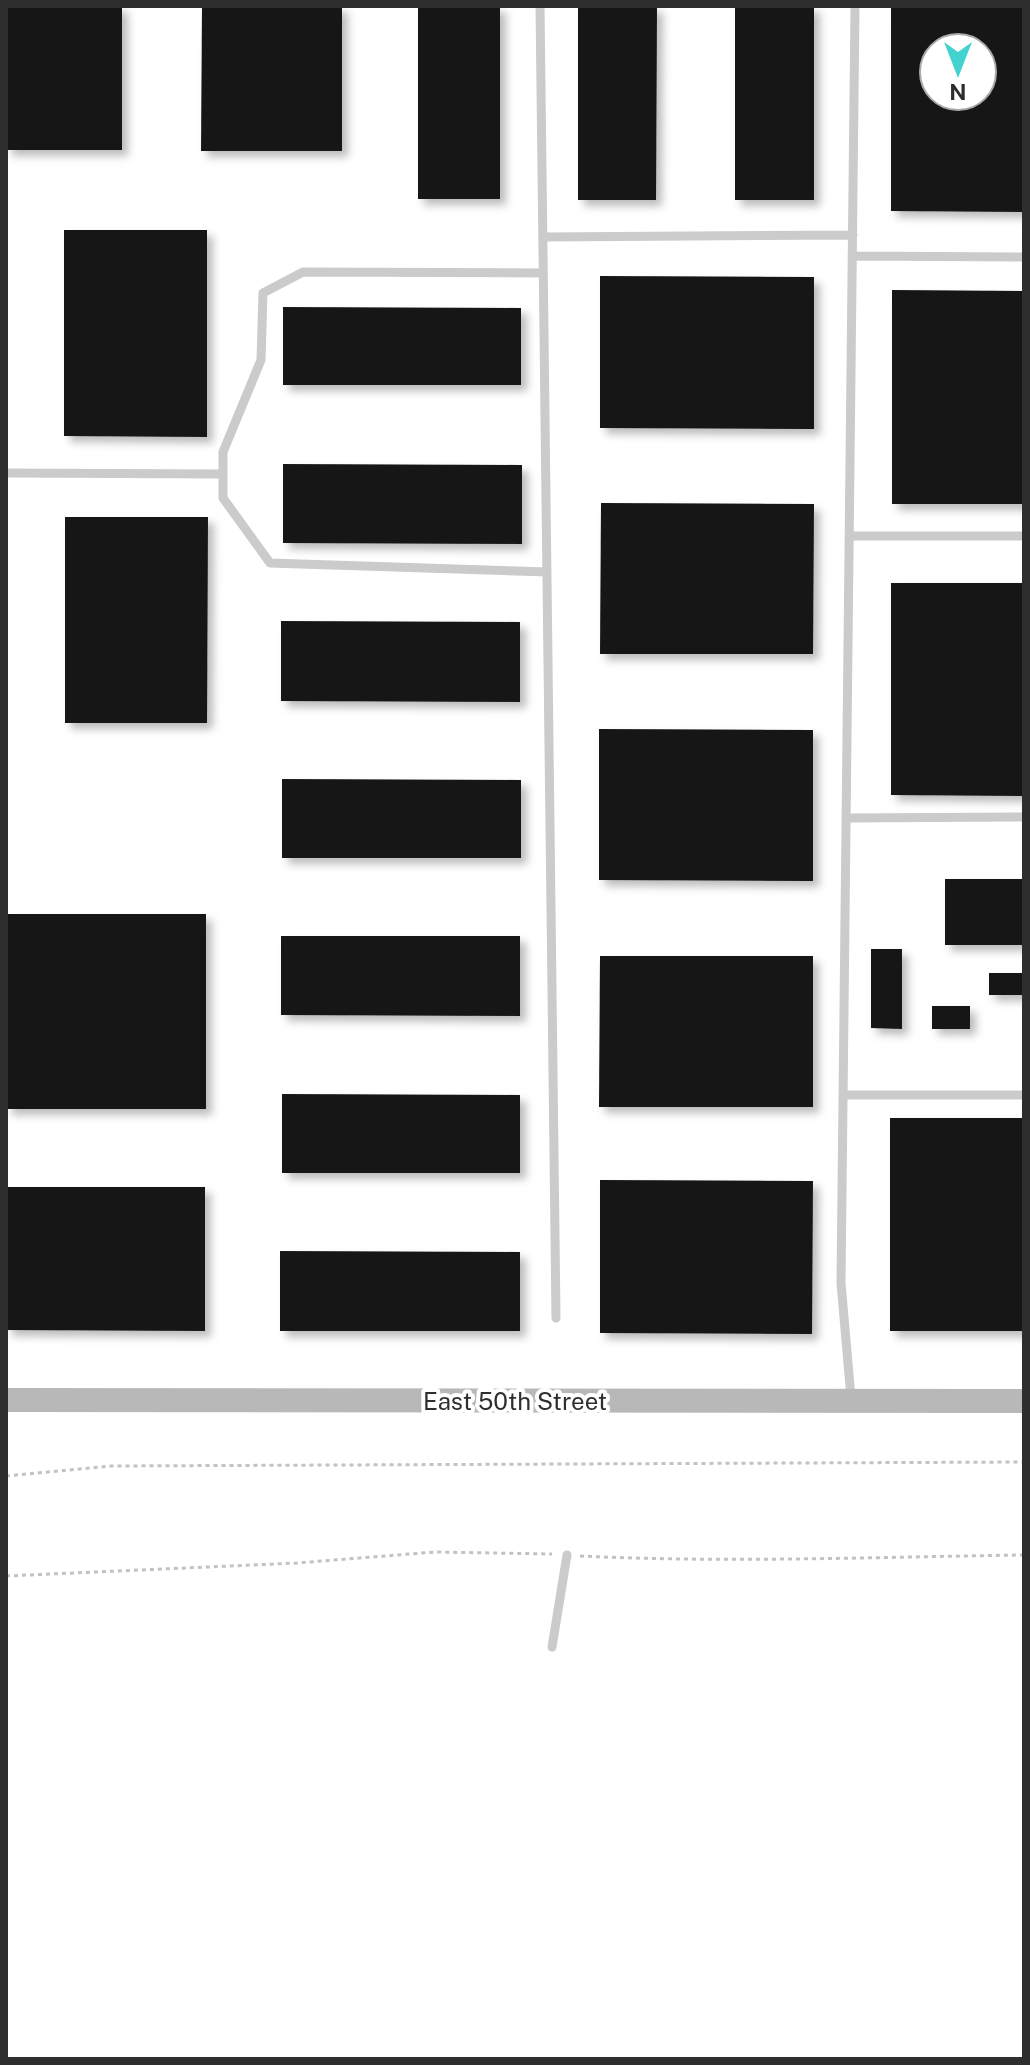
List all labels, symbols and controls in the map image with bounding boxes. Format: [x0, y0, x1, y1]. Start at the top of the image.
north arrow [918, 32, 998, 112]
text: N [949, 79, 967, 105]
street label: East 50th Street [423, 1387, 607, 1415]

